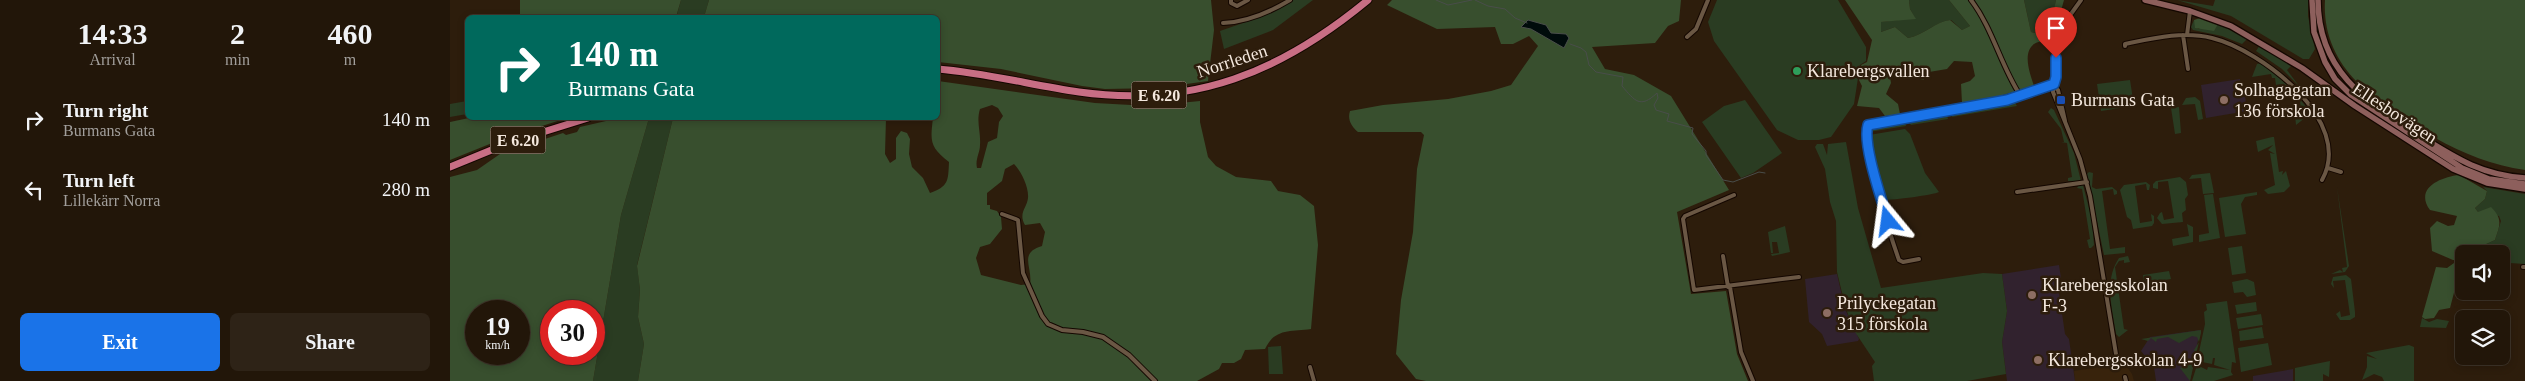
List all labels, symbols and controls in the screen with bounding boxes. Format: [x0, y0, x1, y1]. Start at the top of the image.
pin [2035, 7, 2077, 58]
icon: arrive [2042, 14, 2070, 42]
text: 14:33 [78, 17, 148, 50]
text: 2 [230, 17, 245, 50]
text: 460 [327, 17, 372, 50]
icon: right [485, 35, 550, 100]
text: 140 m [568, 35, 658, 74]
street label: Norrleden [1194, 40, 1270, 82]
text: Arrival [89, 51, 136, 68]
text: min [225, 51, 250, 68]
text: m [344, 51, 356, 68]
place label: Klarebergsvallen [1807, 61, 1930, 81]
marker: Klarebergsvallen [1791, 65, 1803, 77]
text: Burmans Gata [568, 76, 694, 101]
street label: Ellesbovägen [2349, 78, 2441, 148]
place label: Solhagagatan 136 förskola [2234, 80, 2331, 121]
road number: E 6.20 [1132, 82, 1186, 108]
place label: Burmans Gata [2071, 90, 2174, 110]
marker: Burmans Gata [2055, 94, 2067, 106]
marker: Solhagagatan 136 förskola [2218, 94, 2230, 106]
text: Turn right [63, 100, 148, 121]
icon: right [20, 106, 48, 134]
text: 140 m [382, 109, 430, 130]
text: Burmans Gata [63, 122, 155, 139]
road number: E 6.20 [490, 126, 546, 154]
text: Turn left [63, 170, 135, 191]
icon: left [20, 176, 48, 204]
text: 280 m [382, 179, 430, 200]
text: Lillekärr Norra [63, 192, 160, 209]
position arrow [1861, 194, 1913, 246]
map controls [2455, 245, 2510, 365]
button: sound [2455, 245, 2510, 300]
place label: Klarebergsskolan F-3 [2042, 275, 2168, 316]
marker: Klarebergsskolan F-3 [2026, 289, 2038, 301]
place label: Prilyckegatan 315 förskola [1837, 293, 1936, 334]
speed limit sign: 30 [540, 300, 605, 365]
marker: Prilyckegatan 315 förskola [1821, 307, 1833, 319]
button: layers [2455, 310, 2510, 365]
button: Exit [20, 313, 220, 371]
button: Share [230, 313, 430, 371]
text: 19 [485, 313, 510, 340]
text: km/h [485, 338, 510, 352]
place label: Klarebergsskolan 4-9 [2048, 350, 2202, 370]
marker: Klarebergsskolan 4-9 [2032, 354, 2044, 366]

